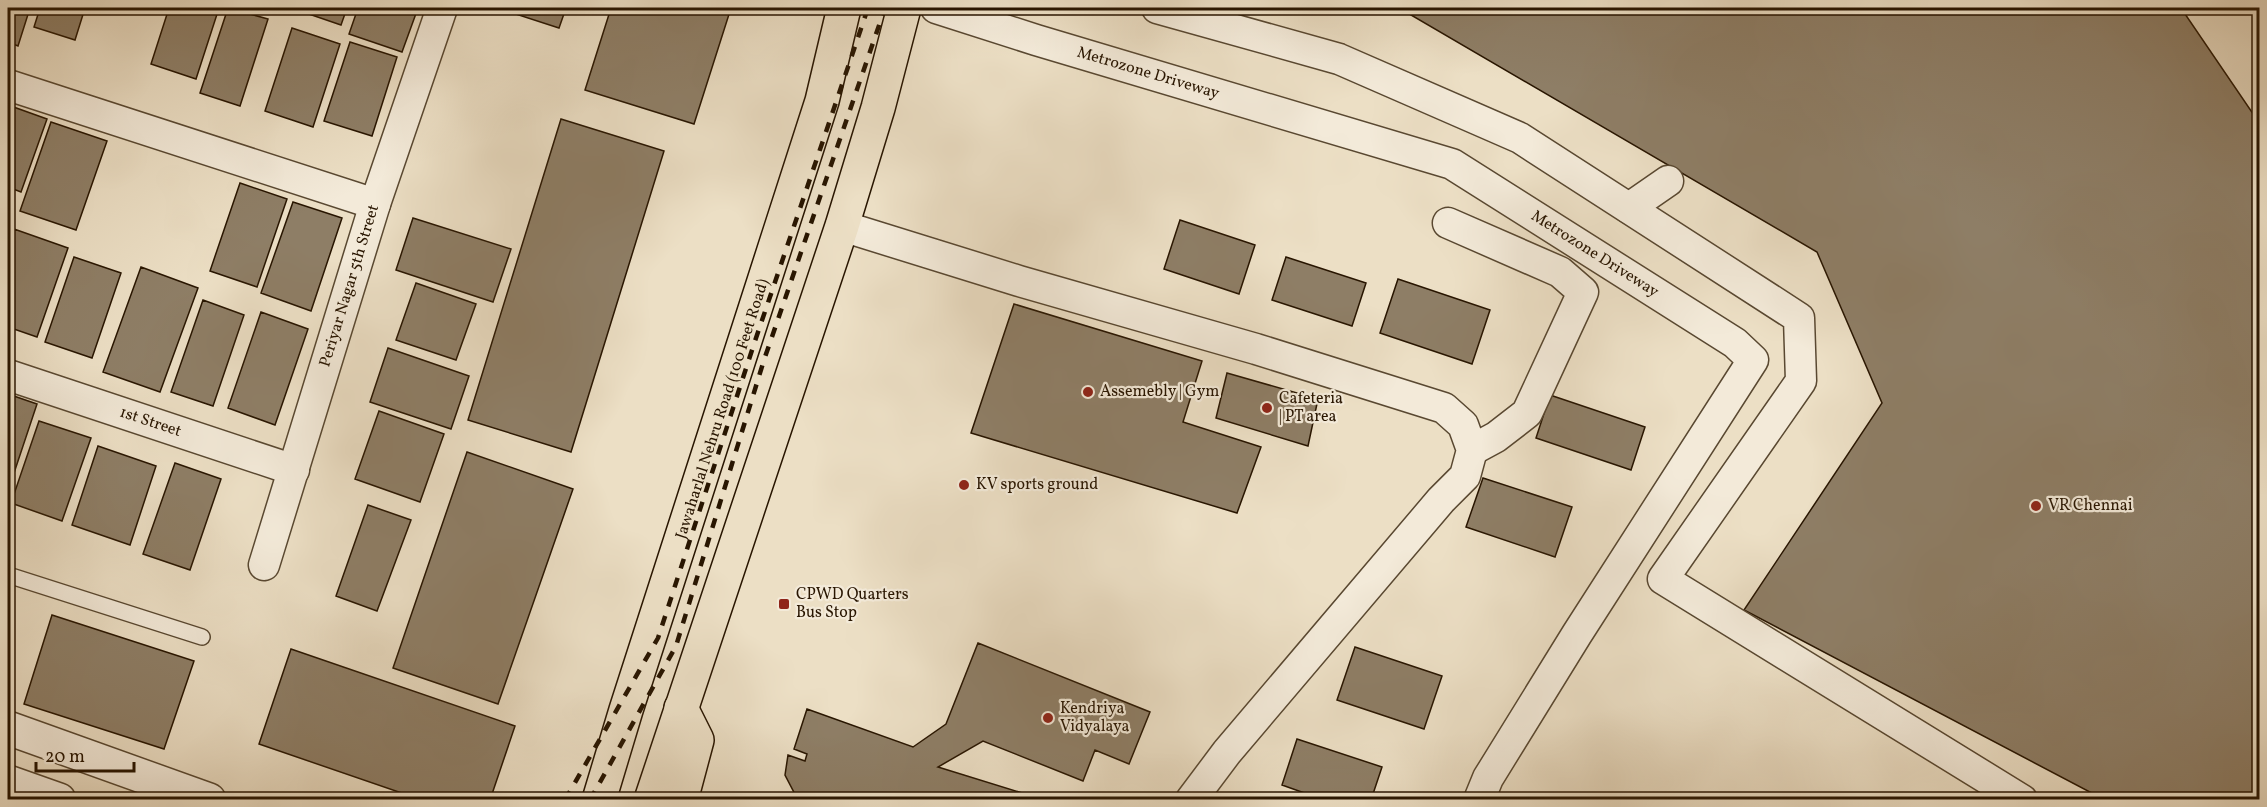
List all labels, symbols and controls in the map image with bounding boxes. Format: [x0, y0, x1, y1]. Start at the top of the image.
street label: Metrozone Driveway [1074, 42, 1222, 105]
street label: Periyar Nagar 5th Street [315, 202, 385, 370]
street label: Metrozone Driveway [1527, 206, 1663, 303]
street label: Jawaharlal Nehru Road (100 Feet Road) [671, 276, 775, 542]
place label: Assemebly | Gym [1100, 381, 1219, 403]
marker: Assemebly | Gym [1081, 385, 1095, 399]
place label: Cafeteria | PT area [1279, 388, 1343, 428]
marker: Cafeteria | PT area [1260, 401, 1274, 415]
street label: 1st Street [117, 402, 184, 443]
place label: KV sports ground [976, 474, 1098, 496]
marker: KV sports ground [957, 478, 971, 492]
place label: VR Chennai [2048, 495, 2133, 517]
marker: VR Chennai [2029, 499, 2043, 513]
place label: CPWD Quarters Bus Stop [796, 584, 909, 624]
marker: CPWD Quarters Bus Stop [777, 597, 791, 611]
place label: Kendriya Vidyalaya [1060, 698, 1130, 738]
marker: Kendriya Vidyalaya [1041, 711, 1055, 725]
scale bar [36, 735, 134, 773]
text: 20 m [45, 745, 85, 770]

